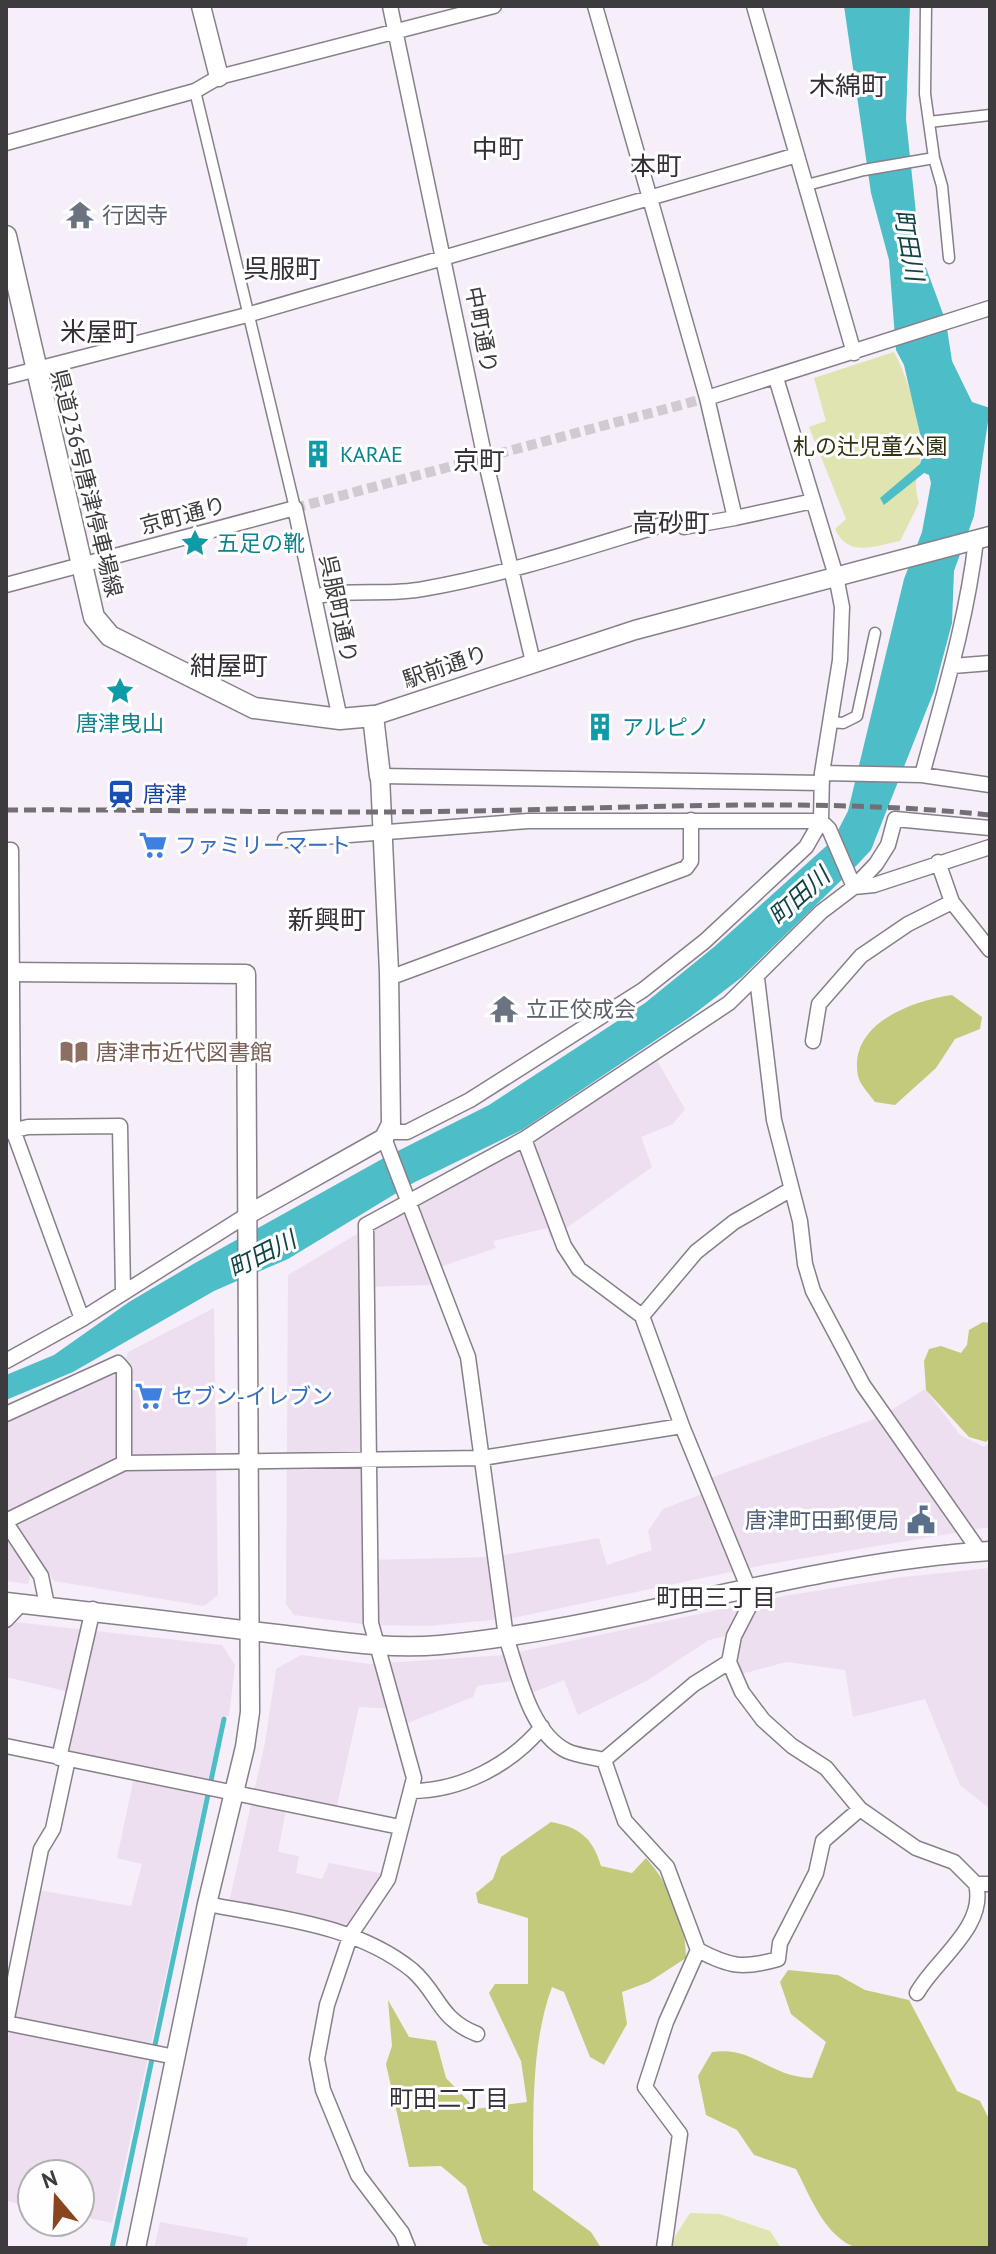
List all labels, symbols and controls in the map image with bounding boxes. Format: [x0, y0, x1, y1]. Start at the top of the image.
district label: 木綿町 [809, 69, 887, 102]
district label: 中町 [472, 132, 524, 165]
district label: 本町 [630, 149, 682, 182]
temple icon: 行因寺 [65, 200, 95, 230]
place label: 行因寺 [102, 201, 168, 229]
water label: 町田川 [887, 207, 931, 286]
district label: 呉服町 [243, 252, 321, 285]
street label: 中町通り [460, 284, 504, 376]
district label: 米屋町 [60, 315, 138, 348]
street label: 県道236号唐津停車場線 [45, 366, 129, 600]
park label: 札の辻児童公園 [793, 432, 947, 460]
building icon: KARAE [303, 439, 333, 469]
place label: KARAE [340, 440, 403, 468]
district label: 京町 [453, 444, 505, 477]
street label: 京町通り [137, 490, 229, 540]
district label: 高砂町 [632, 506, 710, 539]
place icon: 五足の靴 [180, 528, 210, 558]
place label: 五足の靴 [217, 529, 305, 557]
street label: 呉服町通り [314, 552, 364, 666]
street label: 駅前通り [399, 638, 491, 694]
district label: 紺屋町 [190, 649, 268, 682]
place icon: 唐津曳山 [105, 676, 135, 706]
place label: 唐津曳山 [76, 709, 164, 737]
building icon: アルピノ [585, 712, 615, 742]
place label: アルピノ [622, 713, 710, 741]
station icon: 唐津 [106, 779, 136, 809]
place label: 唐津 [143, 780, 187, 808]
supermarket icon: ファミリーマート [138, 830, 168, 860]
place label: ファミリーマート [175, 831, 351, 859]
water label: 町田川 [762, 858, 838, 932]
district label: 新興町 [288, 903, 366, 936]
temple icon: 立正佼成会 [489, 994, 519, 1024]
place label: 立正佼成会 [526, 995, 636, 1023]
library icon: 唐津市近代図書館 [59, 1037, 89, 1067]
place label: 唐津市近代図書館 [96, 1038, 272, 1066]
water label: 町田川 [223, 1222, 304, 1284]
supermarket icon: セブン-イレブン [134, 1381, 164, 1411]
place label: セブン-イレブン [171, 1382, 333, 1410]
public building icon: 唐津町田郵便局 [906, 1505, 936, 1535]
place label: 唐津町田郵便局 [745, 1506, 899, 1534]
district label: 町田三丁目 [656, 1582, 776, 1613]
district label: 町田二丁目 [389, 2083, 509, 2114]
north arrow [16, 2158, 96, 2238]
text: N [38, 2163, 61, 2195]

